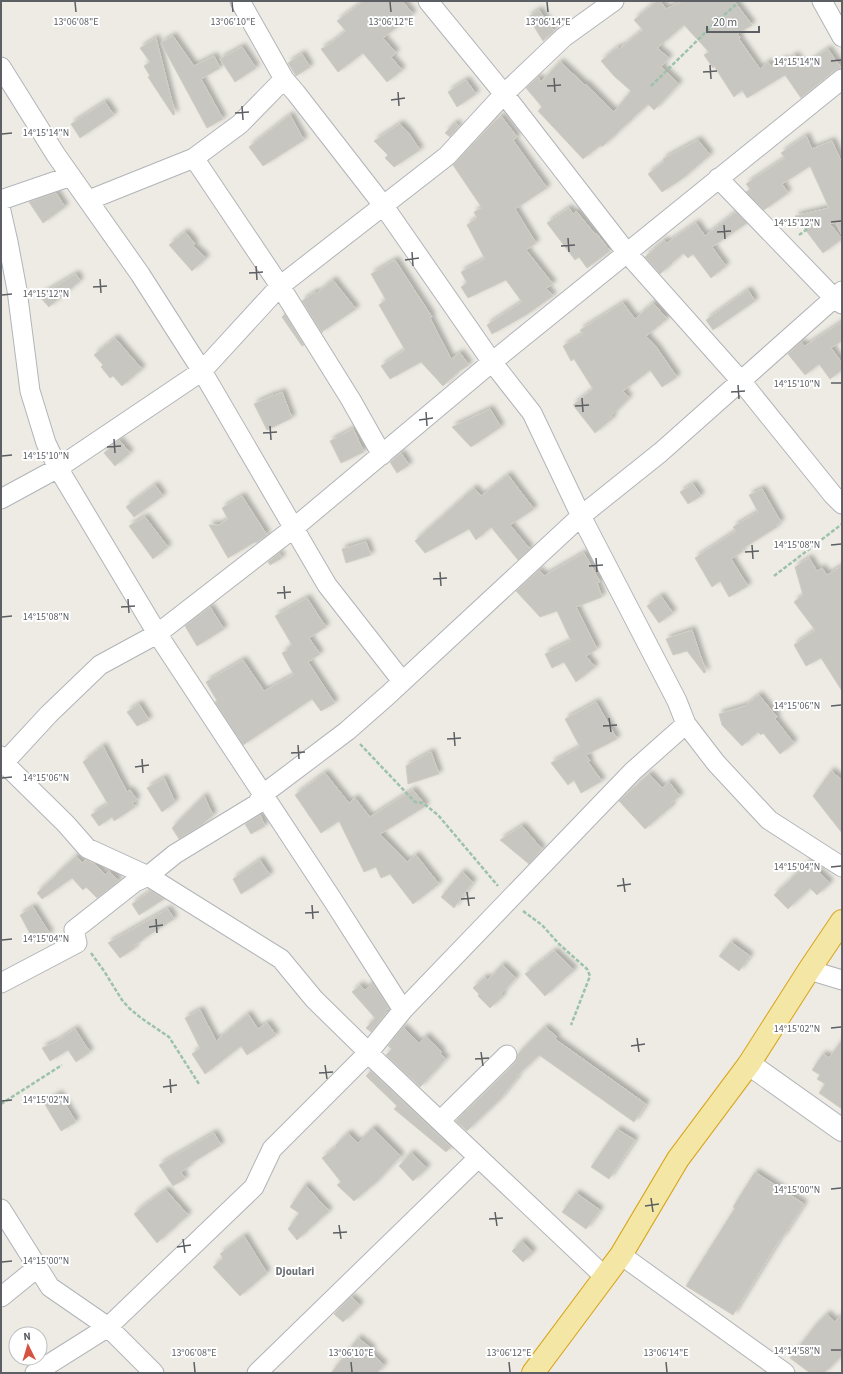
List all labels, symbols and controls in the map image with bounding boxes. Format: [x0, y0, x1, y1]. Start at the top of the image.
scale bar [707, 8, 759, 34]
text: 20 m [713, 14, 737, 31]
text: 13°06'08"E [53, 15, 99, 29]
text: 13°06'10"E [210, 15, 256, 29]
text: 13°06'12"E [368, 15, 414, 29]
text: 13°06'14"E [525, 15, 571, 29]
text: 14°15'14"N [774, 55, 820, 69]
text: 14°15'14"N [23, 126, 69, 140]
text: 14°15'12"N [774, 216, 820, 230]
text: 14°15'12"N [23, 287, 69, 301]
text: 14°15'10"N [774, 377, 820, 391]
text: 14°15'10"N [23, 449, 69, 463]
text: 14°15'08"N [774, 538, 820, 552]
text: 14°15'08"N [23, 610, 69, 624]
text: 14°15'06"N [774, 699, 820, 713]
text: 14°15'06"N [23, 771, 69, 785]
text: 14°15'04"N [774, 860, 820, 874]
text: 14°15'04"N [23, 932, 69, 946]
text: 14°15'02"N [774, 1022, 820, 1036]
text: 14°15'02"N [23, 1093, 69, 1107]
text: 14°15'00"N [774, 1183, 820, 1197]
text: 14°15'00"N [23, 1254, 69, 1268]
district label: Djoulari [276, 1264, 314, 1279]
north arrow [8, 1326, 48, 1366]
text: N [23, 1329, 31, 1344]
text: 14°14'58"N [774, 1344, 820, 1358]
text: 13°06'08"E [171, 1346, 217, 1360]
text: 13°06'10"E [328, 1346, 374, 1360]
text: 13°06'12"E [486, 1346, 532, 1360]
text: 13°06'14"E [643, 1346, 689, 1360]

